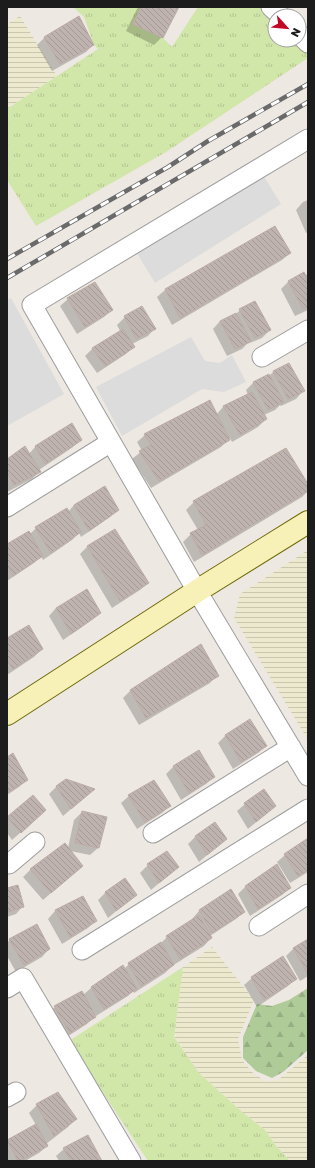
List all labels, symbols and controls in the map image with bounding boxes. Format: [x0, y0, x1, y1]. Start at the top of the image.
north arrow [267, 8, 307, 48]
text: N [289, 26, 304, 39]

